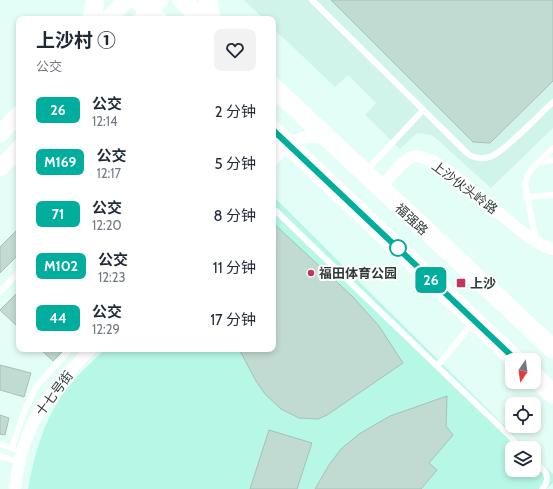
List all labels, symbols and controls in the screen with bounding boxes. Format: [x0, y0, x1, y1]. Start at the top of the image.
text: 上沙村 ① [36, 29, 116, 52]
button: heart [214, 29, 256, 71]
text: 公交 [36, 58, 62, 74]
text: 公交 [92, 95, 122, 113]
text: 26 [50, 101, 66, 119]
text: 2 分钟 [215, 103, 256, 121]
text: 12:14 [92, 113, 118, 129]
text: 公交 [96, 147, 126, 165]
text: M169 [44, 153, 76, 171]
text: 5 分钟 [215, 155, 256, 173]
street label: 上沙伙头岭路 [429, 157, 501, 217]
text: 12:17 [96, 165, 121, 181]
text: 公交 [92, 199, 122, 217]
street label: 福强路 [392, 200, 432, 238]
text: 71 [52, 205, 64, 223]
text: 8 分钟 [214, 207, 256, 225]
text: 12:20 [92, 217, 122, 233]
unlabelled marker [389, 239, 407, 257]
text: 公交 [98, 251, 128, 269]
text: M102 [44, 257, 78, 275]
text: 11 分钟 [213, 259, 256, 277]
place label: 福田体育公园 [319, 265, 397, 281]
line badge: 26 [413, 267, 449, 293]
marker: 福田体育公园 [306, 268, 316, 278]
text: 12:23 [98, 269, 126, 285]
text: 26 [423, 271, 439, 289]
place label: 上沙 [470, 275, 496, 291]
marker: 上沙 [455, 277, 467, 289]
text: 公交 [92, 303, 122, 321]
text: 44 [49, 309, 67, 327]
text: 17 分钟 [210, 311, 256, 329]
text: 12:29 [92, 321, 120, 337]
north arrow [505, 353, 541, 389]
map controls [505, 353, 541, 477]
street label: 十七号街 [32, 367, 76, 419]
button: locate [505, 397, 541, 433]
button: layers [505, 441, 541, 477]

